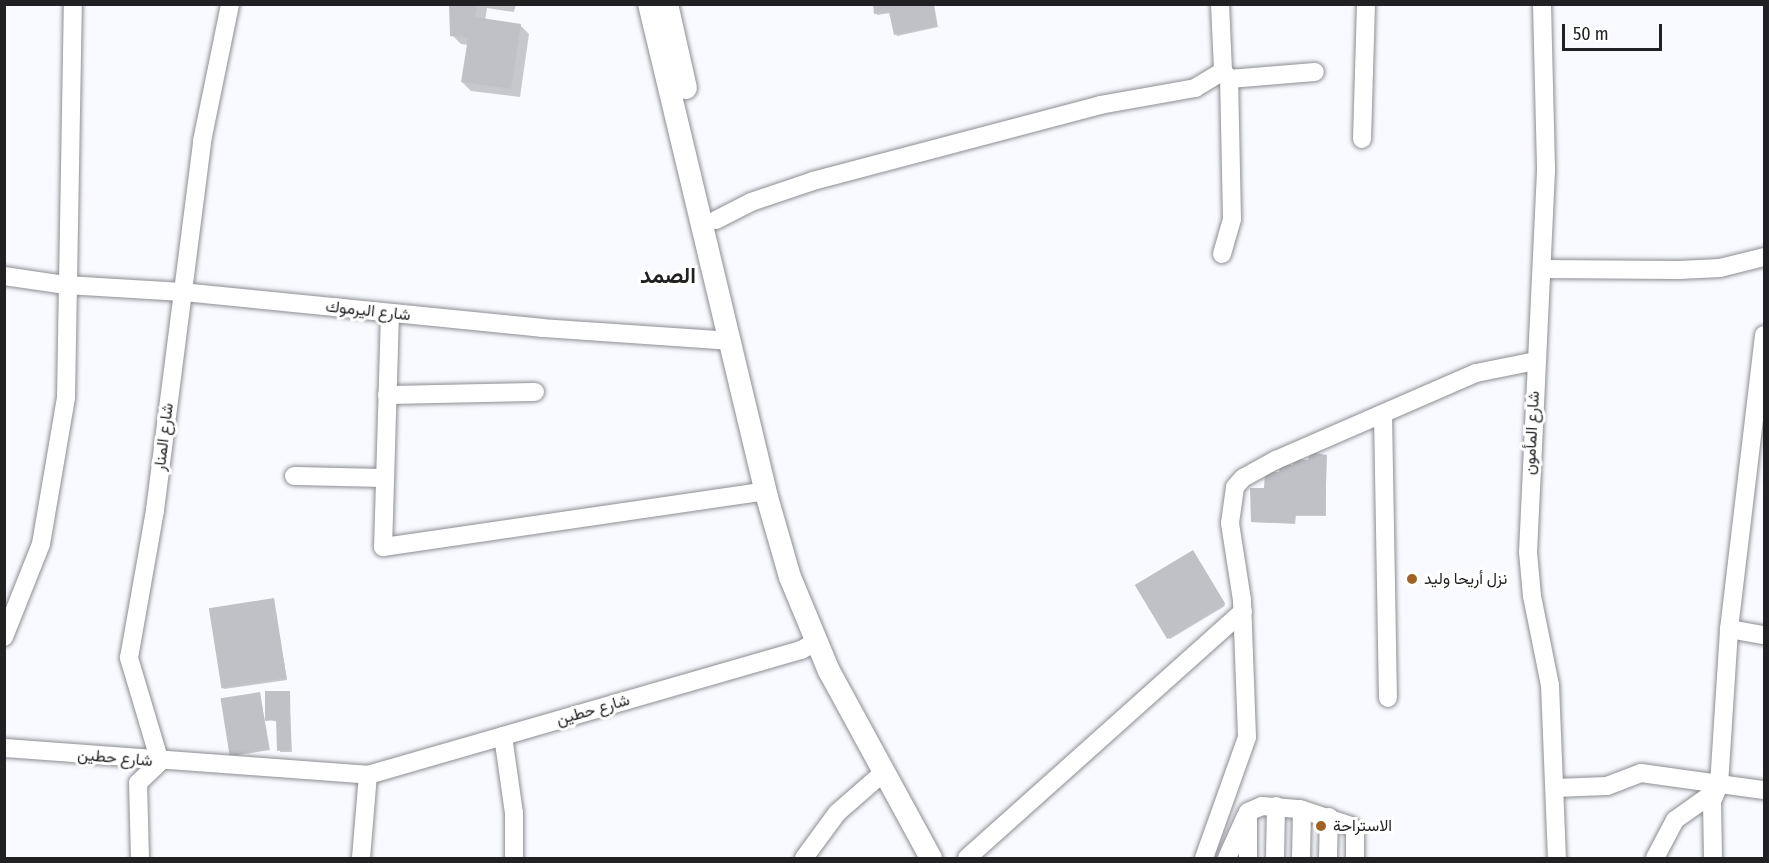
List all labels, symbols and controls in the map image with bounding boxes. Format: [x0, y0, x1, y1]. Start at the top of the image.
scale bar [1565, 12, 1666, 50]
text: 50 m [1573, 23, 1609, 45]
district label: الصمد [640, 263, 696, 289]
street label: شارع اليرموك [325, 297, 411, 325]
street label: شارع المأمون [1520, 391, 1544, 475]
street label: شارع المنار [150, 402, 178, 472]
place label: نزل أريحا وليد [1424, 569, 1507, 589]
marker: نزل أريحا وليد [1405, 572, 1419, 586]
street label: شارع حطين [554, 690, 632, 730]
street label: شارع حطين [77, 745, 153, 771]
place label: الاستراحة [1333, 816, 1392, 836]
marker: الاستراحة [1314, 819, 1328, 833]

